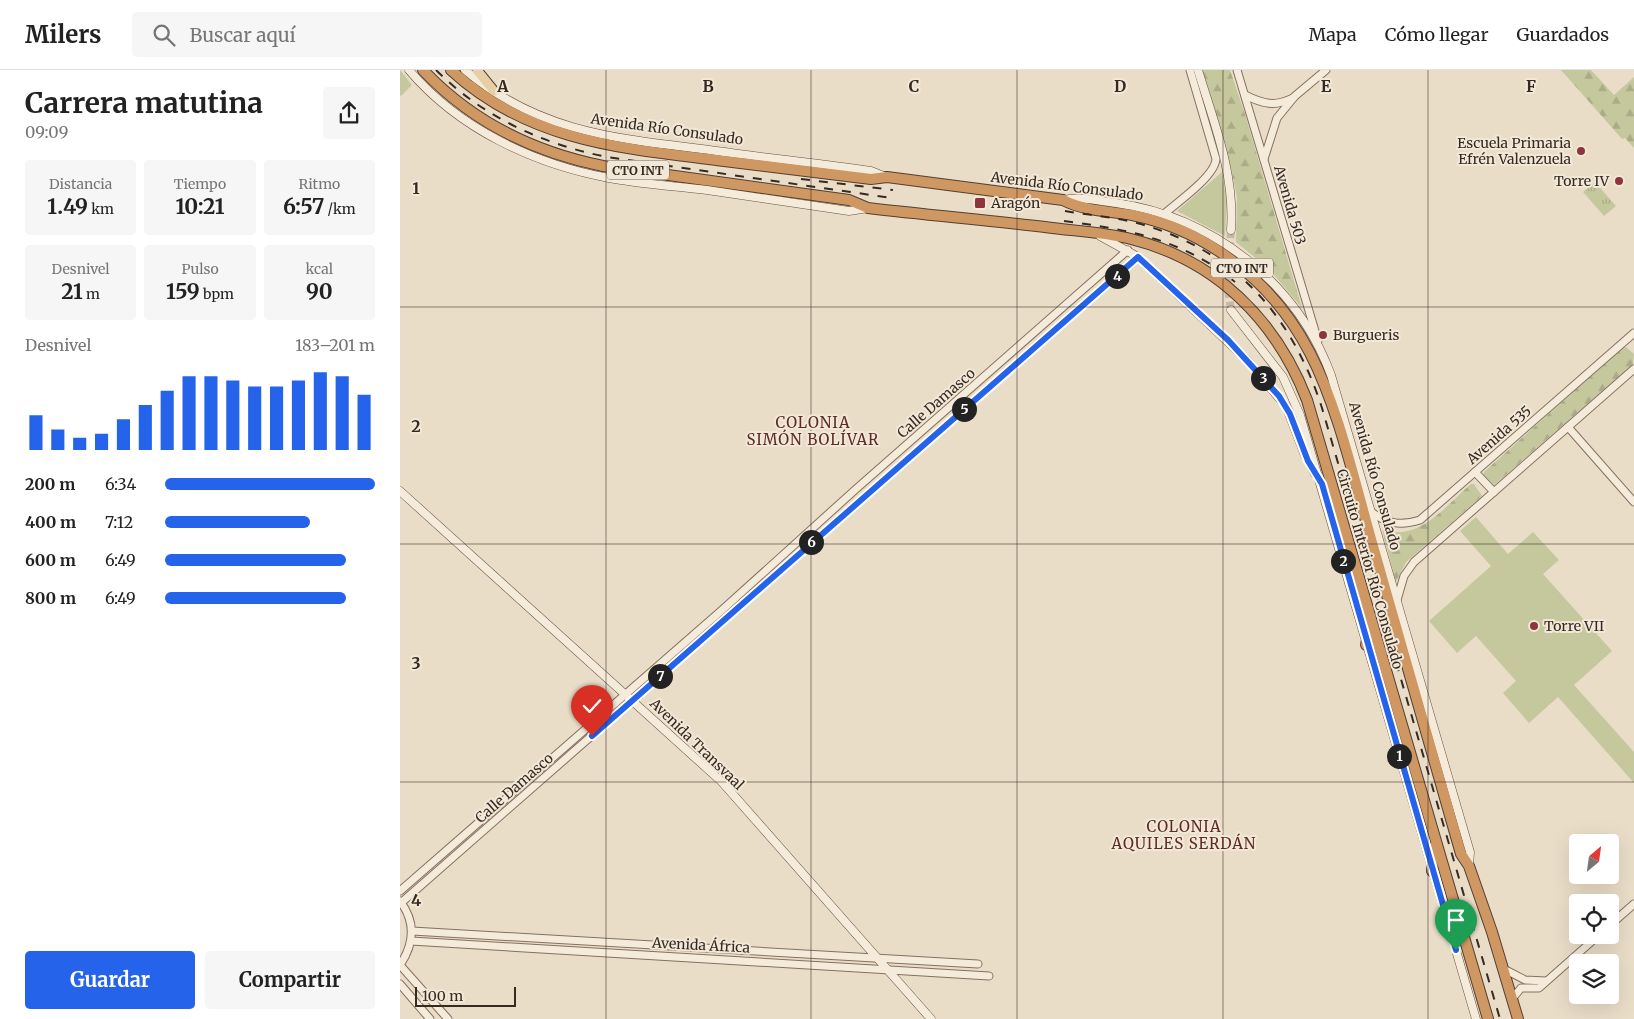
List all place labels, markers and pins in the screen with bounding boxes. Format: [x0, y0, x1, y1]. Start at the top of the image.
place label: Escuela Primaria Efrén Valenzuela [1457, 134, 1571, 168]
marker: Escuela Primaria Efrén Valenzuela [1575, 145, 1587, 157]
place label: Torre IV [1554, 172, 1610, 190]
marker: Torre IV [1613, 175, 1625, 187]
place label: Aragón [990, 194, 1040, 212]
marker: Aragón [973, 196, 987, 210]
pin: 4 [1104, 264, 1130, 288]
place label: Burgueris [1333, 326, 1399, 344]
marker: Burgueris [1317, 329, 1329, 341]
pin: 3 [1250, 366, 1276, 390]
pin: 5 [952, 396, 976, 422]
pin: 6 [798, 530, 824, 554]
pin: 2 [1330, 548, 1356, 574]
place label: Torre VII [1544, 617, 1604, 635]
marker: Torre VII [1528, 620, 1540, 632]
pin: 7 [648, 664, 672, 688]
pin [571, 685, 613, 736]
pin: 1 [1386, 744, 1412, 768]
pin [1435, 899, 1477, 950]

